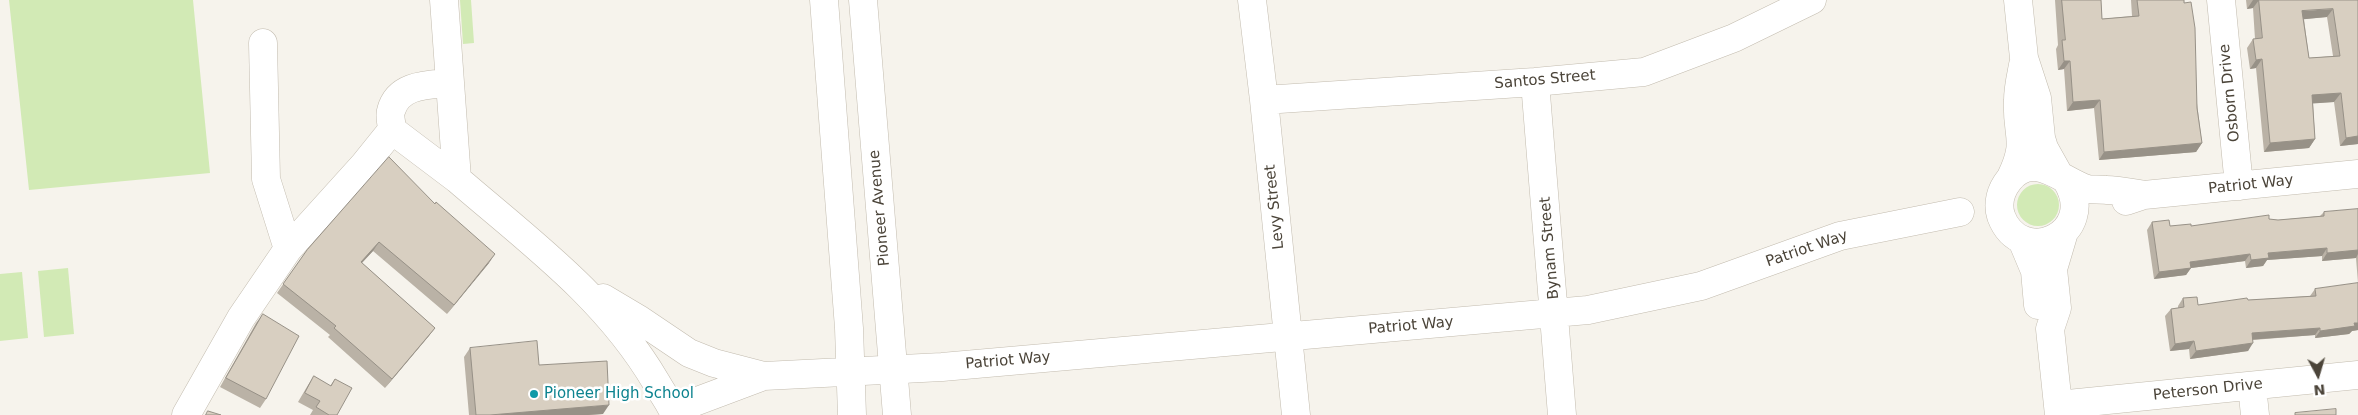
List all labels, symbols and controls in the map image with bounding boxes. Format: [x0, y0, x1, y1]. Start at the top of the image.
street label: Osborn Drive [2216, 43, 2244, 143]
street label: Santos Street [1494, 67, 1596, 93]
street label: Pioneer Avenue [866, 149, 894, 267]
street label: Levy Street [1262, 164, 1288, 250]
street label: Patriot Way [2208, 172, 2294, 198]
street label: Bynam Street [1537, 196, 1563, 300]
street label: Patriot Way [1764, 227, 1850, 271]
street label: Patriot Way [1368, 313, 1454, 339]
street label: Patriot Way [965, 348, 1051, 374]
north arrow [2293, 350, 2343, 400]
street label: Peterson Drive [2152, 375, 2264, 405]
text: N [2313, 381, 2326, 398]
place label: Pioneer High School [544, 385, 694, 403]
marker: Pioneer High School [528, 388, 540, 400]

